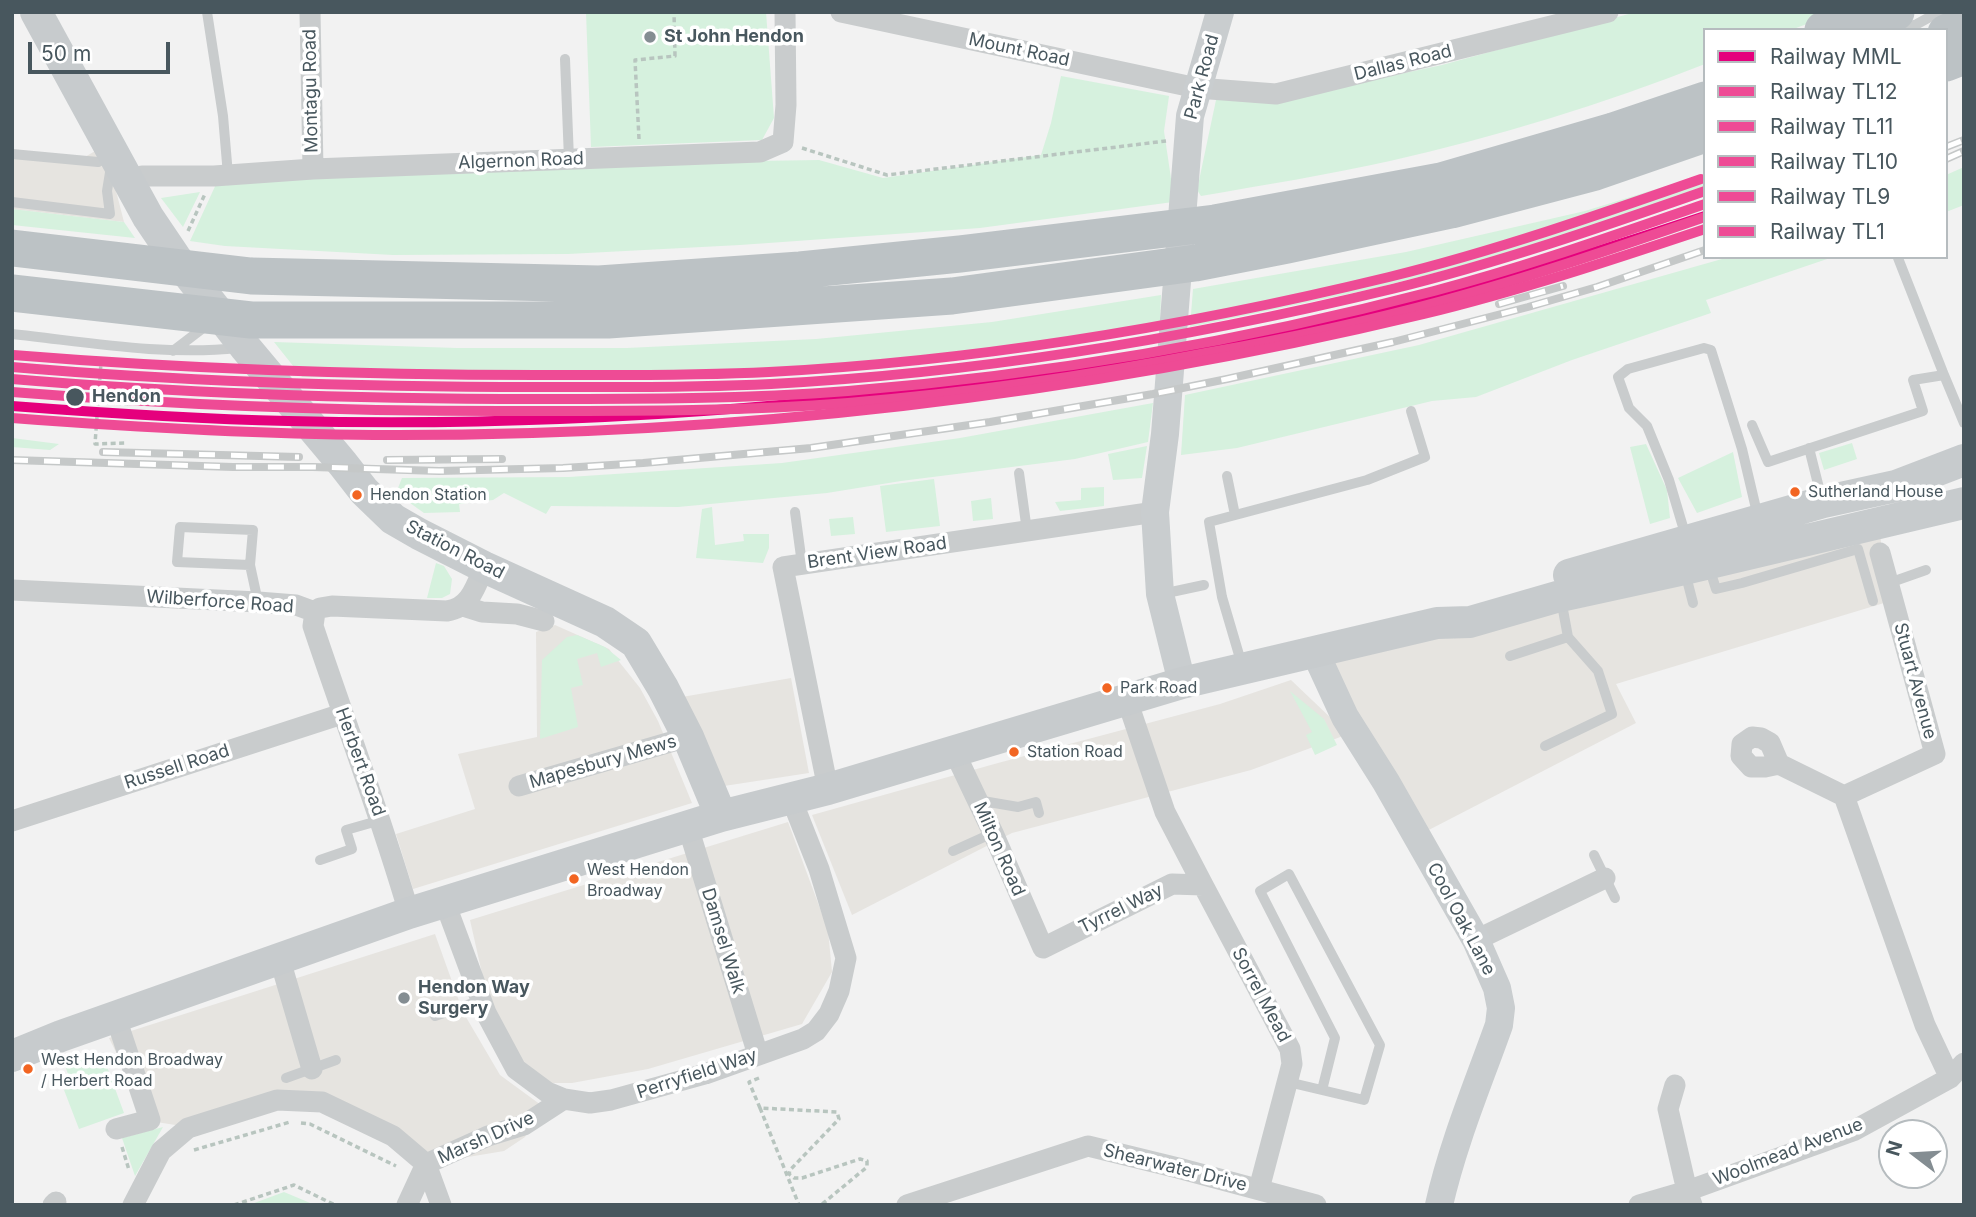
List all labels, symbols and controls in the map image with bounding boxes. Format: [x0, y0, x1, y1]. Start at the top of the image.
place label: St John Hendon [664, 26, 804, 48]
scale bar [32, 28, 173, 72]
legend [1703, 28, 1948, 259]
street label: Montagu Road [299, 29, 323, 153]
marker: St John Hendon [642, 29, 658, 45]
street label: Mount Road [967, 29, 1071, 71]
street label: Park Road [1180, 32, 1224, 122]
street label: Dallas Road [1352, 40, 1454, 86]
text: 50 m [41, 41, 91, 66]
text: Railway MML [1770, 44, 1902, 69]
text: Railway TL12 [1770, 79, 1898, 104]
text: Railway TL11 [1770, 114, 1893, 139]
street label: Algernon Road [458, 148, 584, 174]
text: Railway TL10 [1770, 149, 1898, 174]
text: Railway TL9 [1770, 184, 1890, 209]
text: Railway TL1 [1770, 219, 1885, 244]
marker: Hendon [64, 386, 86, 408]
place label: Hendon [92, 386, 161, 408]
place label: Sutherland House [1808, 482, 1943, 502]
place label: Hendon Station [370, 485, 487, 505]
marker: Sutherland House [1788, 485, 1802, 499]
marker: Hendon Station [350, 488, 364, 502]
street label: Station Road [402, 516, 508, 584]
street label: Brent View Road [806, 533, 948, 573]
street label: Wilberforce Road [146, 586, 294, 618]
street label: Stuart Avenue [1889, 621, 1941, 741]
place label: Park Road [1120, 678, 1197, 698]
marker: Park Road [1100, 681, 1114, 695]
street label: Herbert Road [330, 705, 390, 819]
street label: Mapesbury Mews [527, 731, 679, 793]
street label: Russell Road [122, 740, 232, 794]
place label: Station Road [1027, 742, 1123, 762]
marker: Station Road [1007, 745, 1021, 759]
street label: Milton Road [969, 799, 1029, 899]
street label: Cool Oak Lane [1422, 859, 1500, 979]
place label: West Hendon Broadway [587, 860, 689, 898]
marker: West Hendon Broadway [567, 872, 581, 886]
street label: Tyrrel Way [1075, 879, 1167, 939]
street label: Damsel Walk [697, 886, 749, 996]
street label: Sorrel Mead [1227, 944, 1295, 1046]
place label: Hendon Way Surgery [418, 977, 530, 1020]
marker: Hendon Way Surgery [396, 990, 412, 1006]
street label: Perryfield Way [634, 1044, 760, 1104]
place label: West Hendon Broadway / Herbert Road [41, 1050, 223, 1088]
marker: West Hendon Broadway / Herbert Road [21, 1062, 35, 1076]
street label: Marsh Drive [435, 1107, 537, 1169]
street label: Woolmead Avenue [1710, 1113, 1866, 1191]
north arrow [1878, 1119, 1948, 1189]
text: N [1881, 1138, 1907, 1159]
street label: Shearwater Drive [1101, 1140, 1249, 1196]

